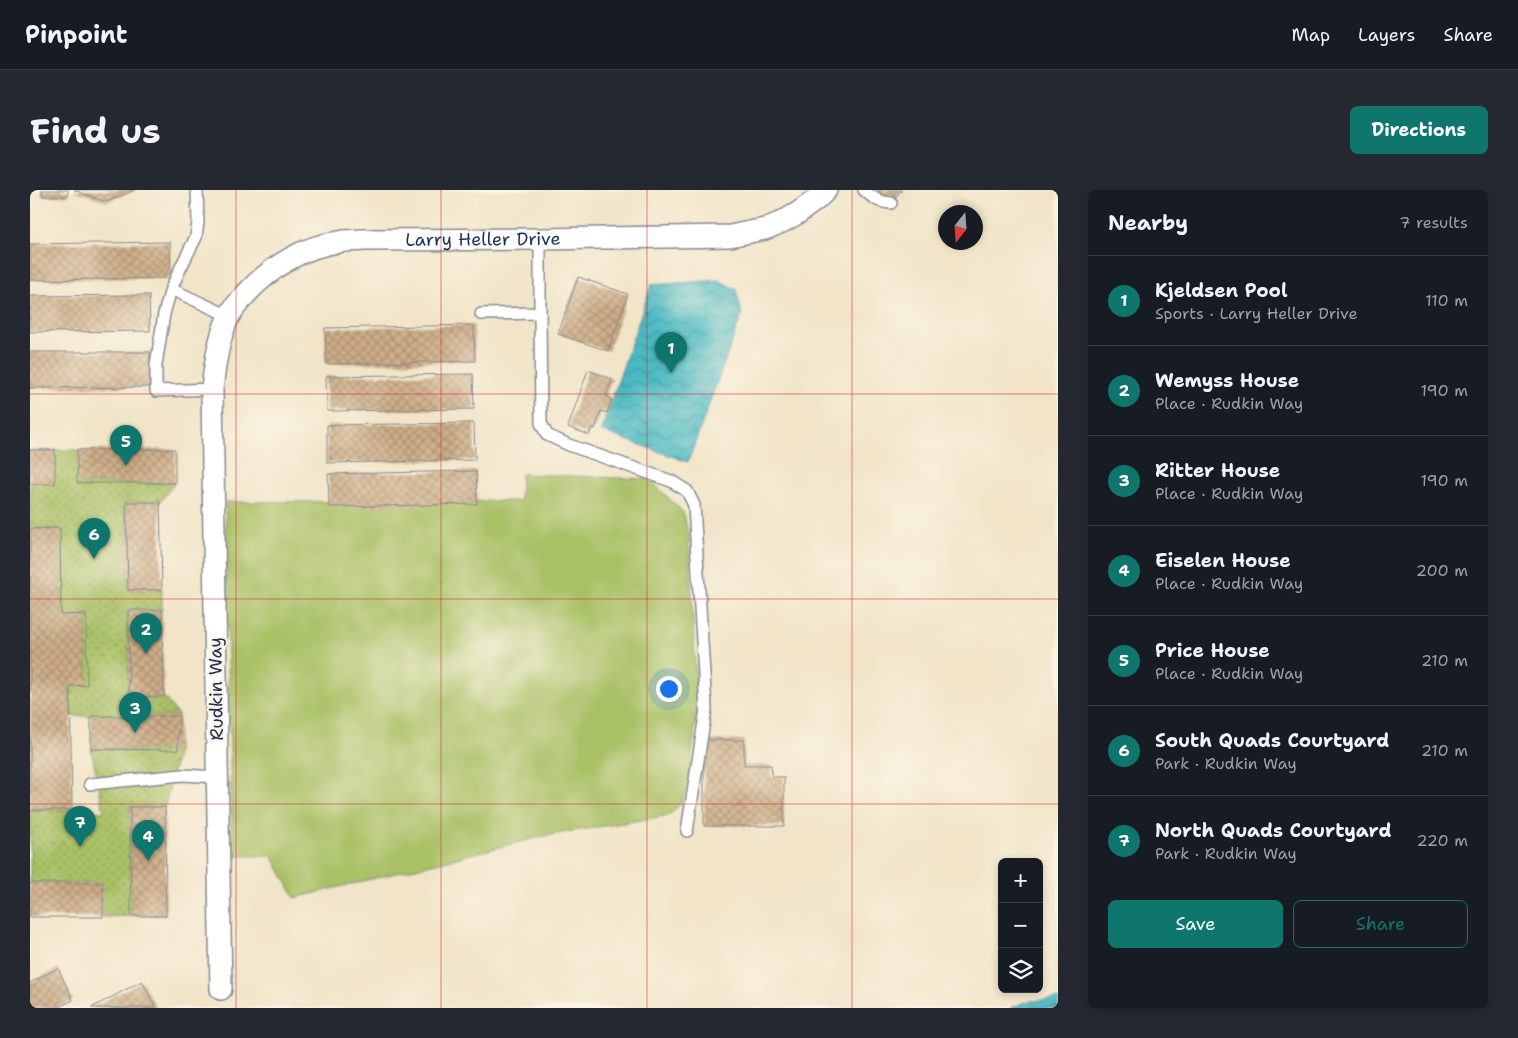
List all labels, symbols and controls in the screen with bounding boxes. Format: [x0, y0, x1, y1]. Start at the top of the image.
text: Pinpoint [25, 19, 127, 51]
text: Map [1292, 23, 1330, 47]
text: Layers [1358, 23, 1415, 47]
text: Share [1443, 23, 1493, 47]
button: Directions [1350, 106, 1488, 154]
text: Find us [30, 107, 161, 154]
north arrow [938, 205, 983, 250]
text: Nearby [1108, 209, 1188, 237]
text: 7 results [1399, 212, 1468, 233]
street label: Larry Heller Drive [405, 227, 561, 252]
text: Kjeldsen Pool [1155, 278, 1288, 303]
text: 1 [1120, 290, 1128, 311]
text: 110 m [1425, 290, 1468, 311]
text: Sports · Larry Heller Drive [1155, 303, 1358, 324]
pin: 1 [655, 332, 687, 373]
text: Wemyss House [1155, 368, 1299, 393]
text: 2 [1118, 380, 1130, 401]
text: 190 m [1421, 380, 1468, 401]
text: Place · Rudkin Way [1155, 393, 1303, 414]
pin: 5 [110, 425, 142, 466]
text: Ritter House [1155, 458, 1280, 483]
text: 3 [1118, 470, 1130, 491]
text: 190 m [1421, 470, 1468, 491]
text: Place · Rudkin Way [1155, 483, 1303, 504]
pin: 6 [78, 518, 110, 559]
text: Eiselen House [1155, 548, 1291, 573]
text: 4 [1118, 560, 1130, 581]
text: 200 m [1416, 560, 1468, 581]
text: Place · Rudkin Way [1155, 573, 1303, 594]
pin: 2 [130, 613, 162, 654]
street label: Rudkin Way [203, 637, 229, 741]
text: Price House [1155, 638, 1270, 663]
text: 5 [1119, 650, 1129, 671]
text: 210 m [1421, 650, 1468, 671]
text: Place · Rudkin Way [1155, 663, 1303, 684]
your location [656, 676, 682, 702]
pin: 3 [119, 692, 151, 733]
text: South Quads Courtyard [1155, 728, 1389, 753]
text: 6 [1118, 740, 1130, 761]
text: 210 m [1421, 740, 1468, 761]
text: Park · Rudkin Way [1155, 753, 1297, 774]
pin: 7 [64, 806, 96, 847]
text: North Quads Courtyard [1155, 818, 1392, 843]
pin: 4 [132, 820, 164, 861]
text: 7 [1118, 830, 1130, 851]
text: 220 m [1416, 830, 1468, 851]
text: Park · Rudkin Way [1155, 843, 1297, 864]
map controls [998, 858, 1043, 993]
button: + [998, 858, 1043, 903]
button: Save [1108, 900, 1283, 948]
button: Share [1293, 900, 1468, 948]
button: − [998, 903, 1043, 948]
button: layers [998, 948, 1043, 993]

